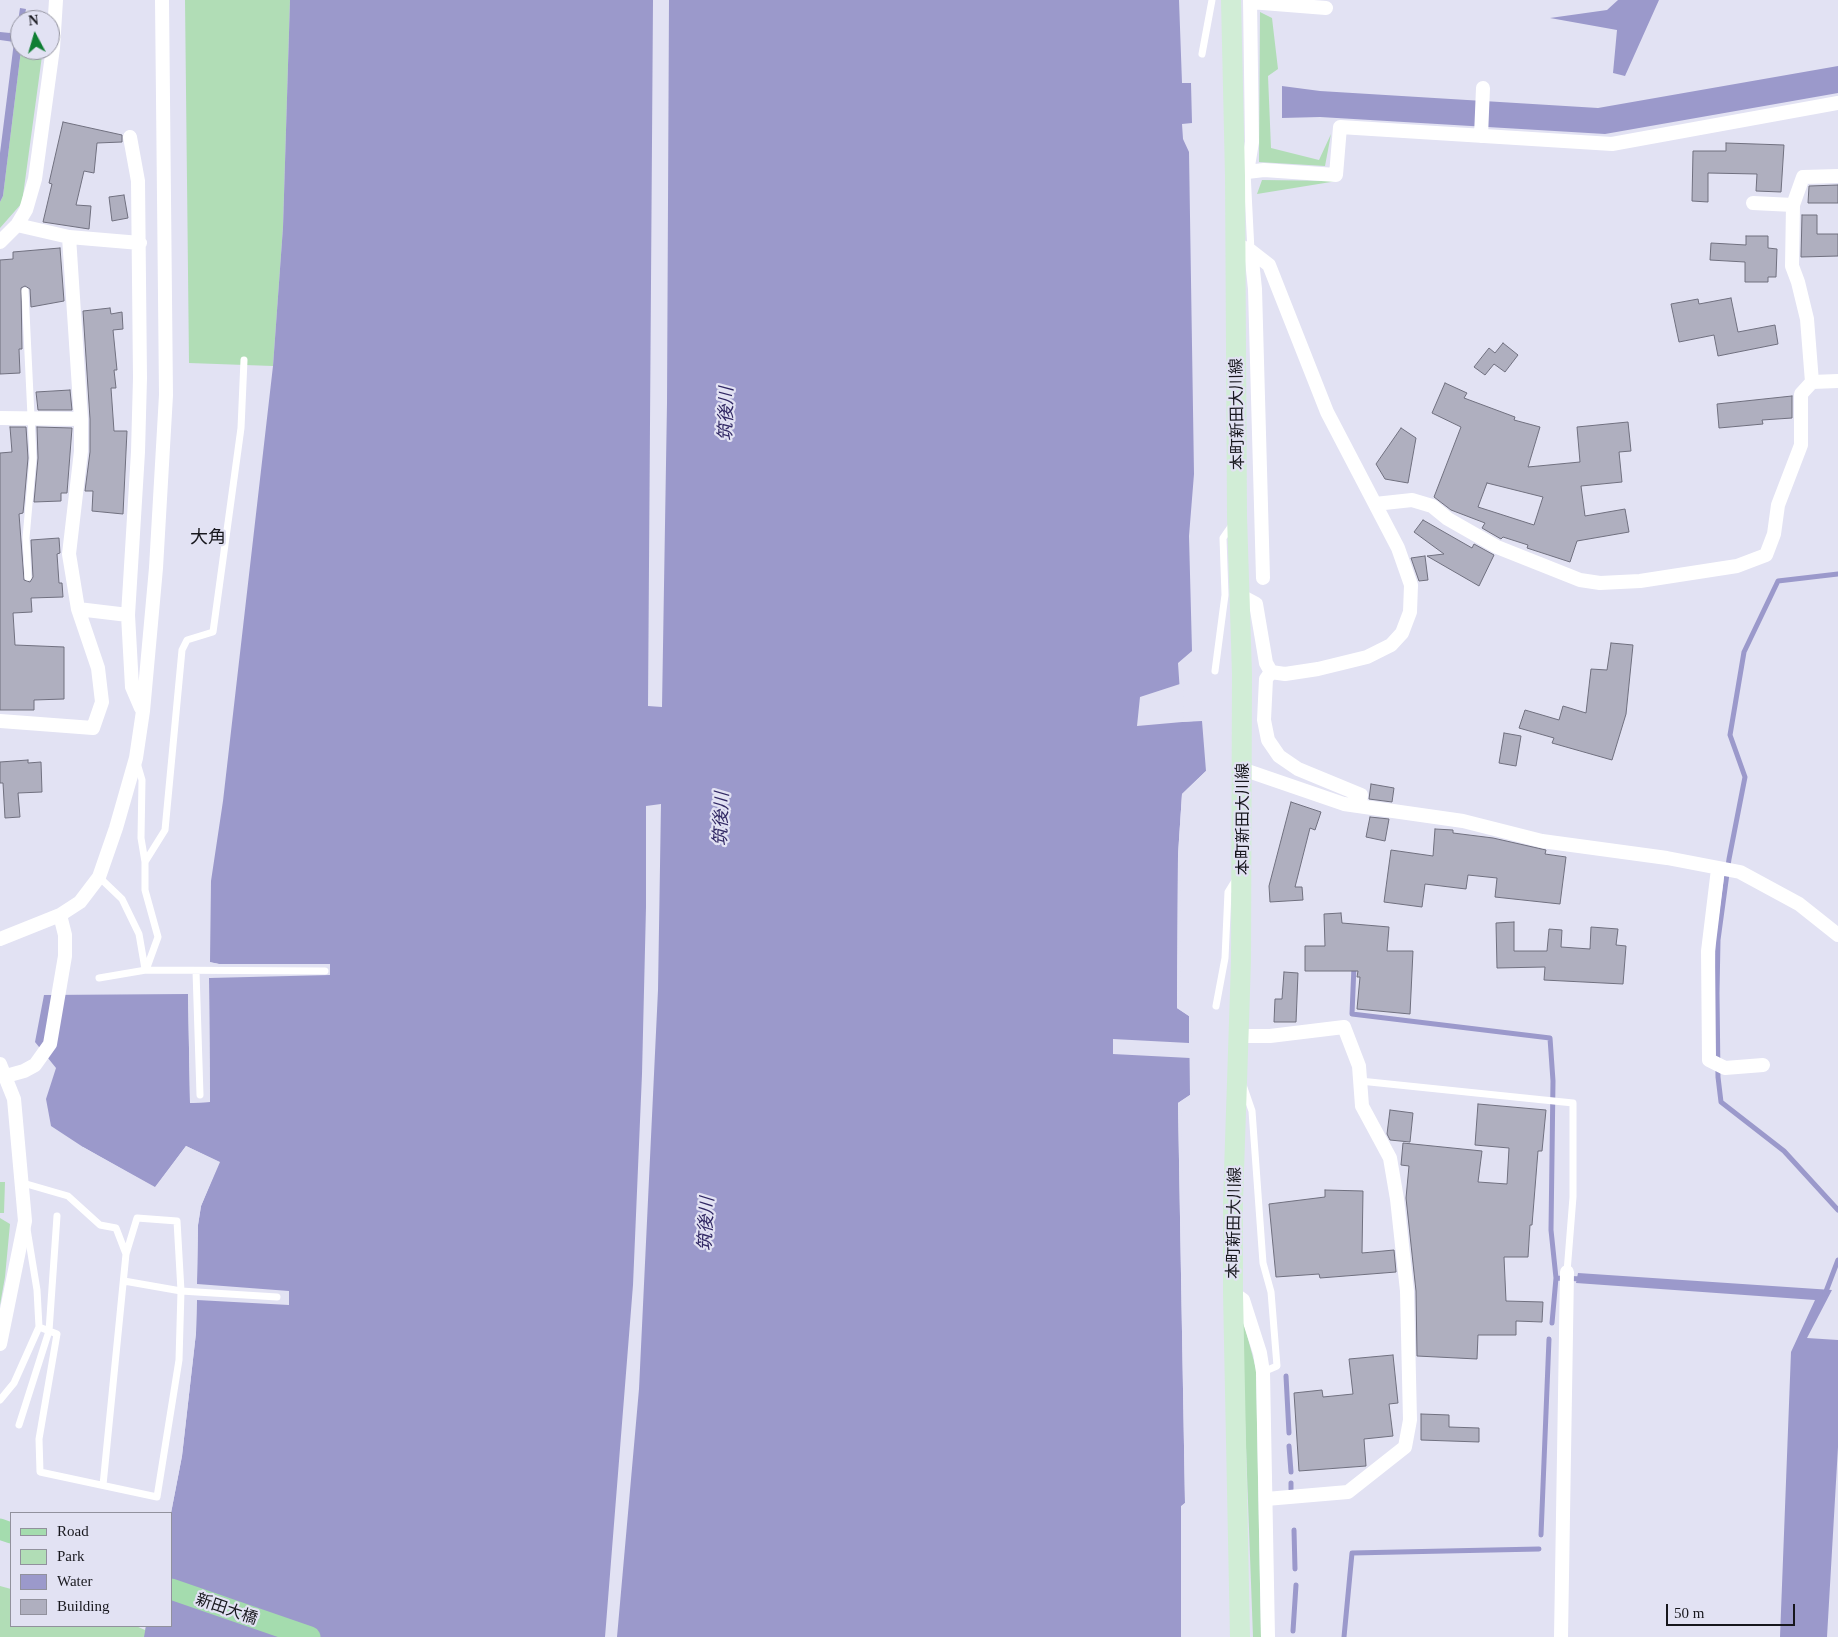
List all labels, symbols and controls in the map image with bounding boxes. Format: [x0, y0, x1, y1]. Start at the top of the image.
north arrow [10, 10, 60, 60]
text: N [28, 13, 39, 29]
street label: 本町新田大川線 [1225, 358, 1247, 470]
water label: 筑後川 [714, 387, 736, 441]
district label: 大角 [190, 525, 226, 547]
street label: 本町新田大川線 [1232, 763, 1252, 875]
water label: 筑後川 [708, 792, 732, 846]
street label: 本町新田大川線 [1222, 1167, 1244, 1279]
water label: 筑後川 [693, 1196, 717, 1252]
legend [10, 1512, 172, 1627]
text: Road [57, 1523, 89, 1539]
text: Park [57, 1548, 85, 1564]
text: Water [57, 1573, 92, 1589]
street label: 新田大橋 [194, 1589, 260, 1627]
scale bar [1668, 1594, 1797, 1626]
text: Building [57, 1598, 110, 1614]
text: 50 m [1674, 1605, 1704, 1621]

